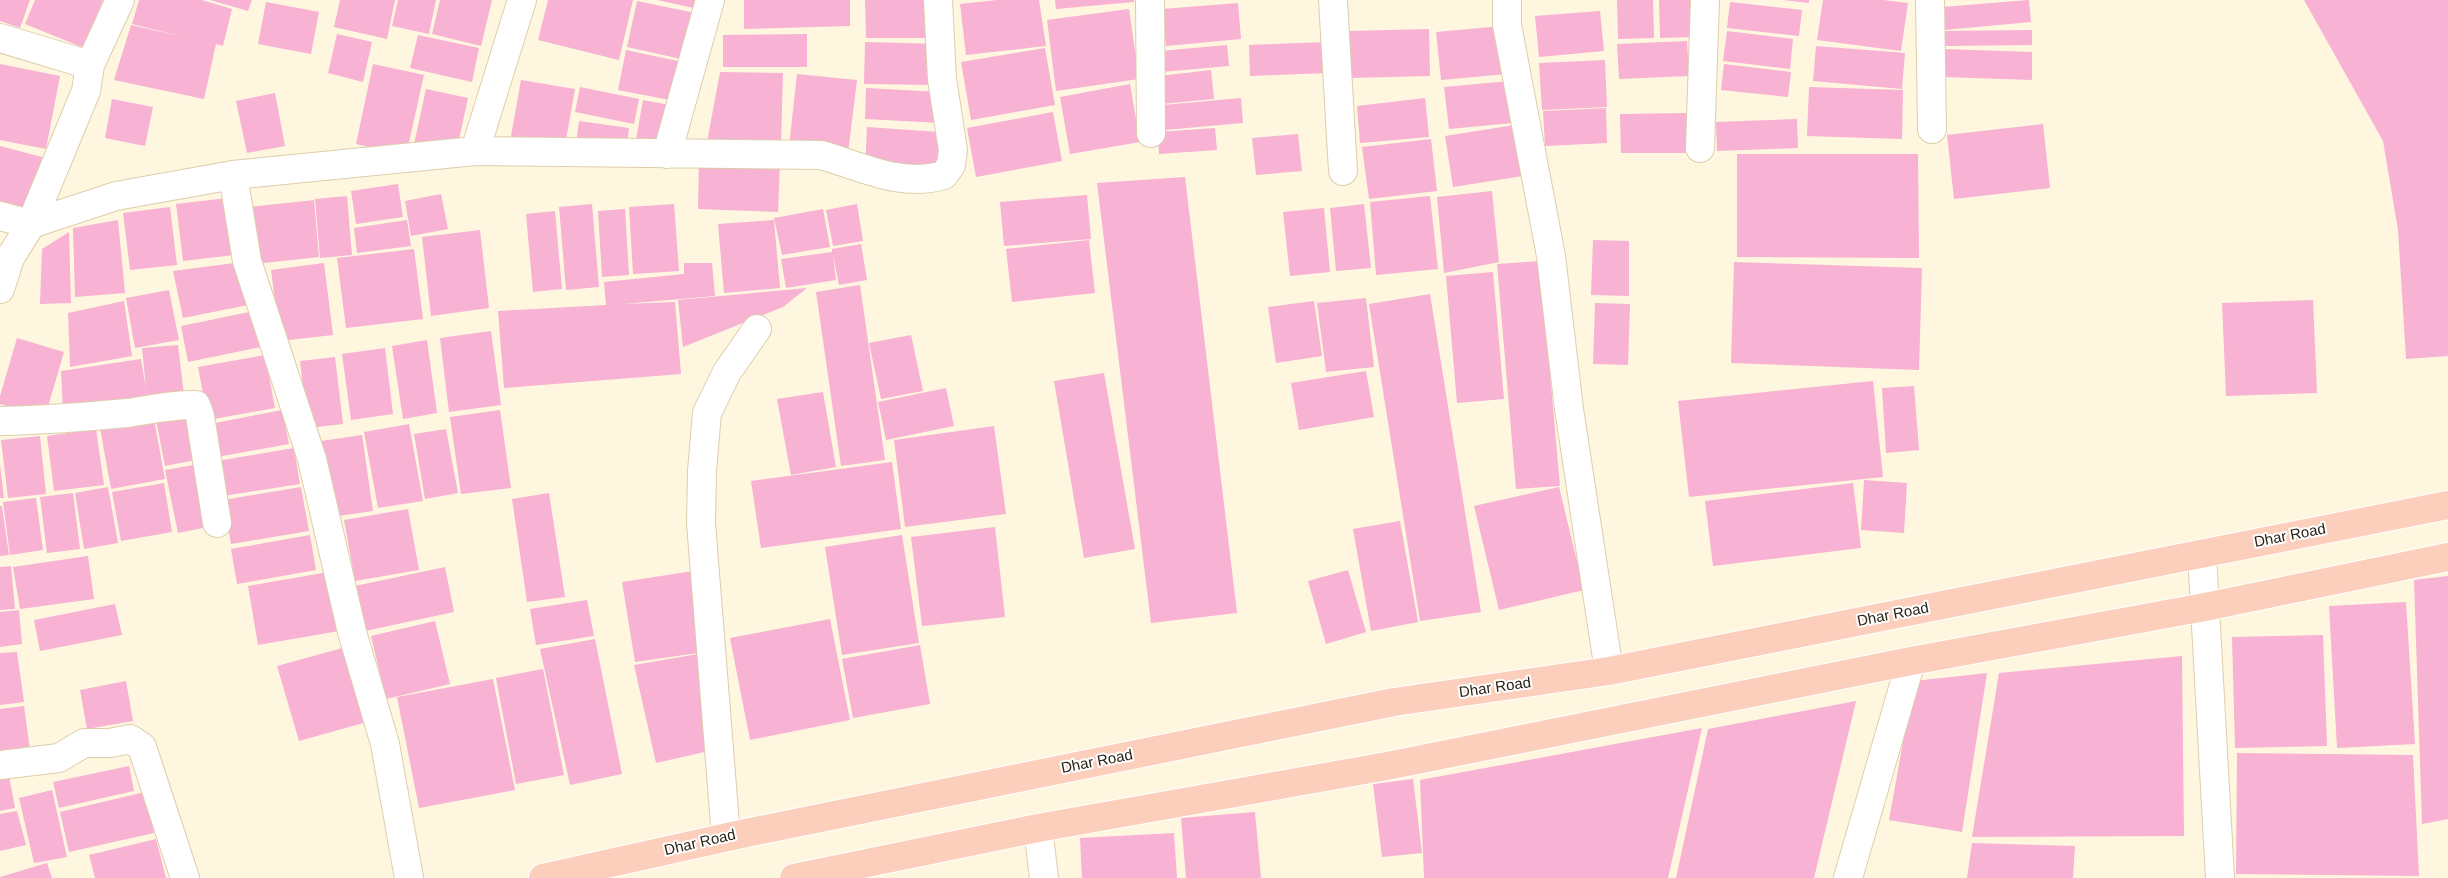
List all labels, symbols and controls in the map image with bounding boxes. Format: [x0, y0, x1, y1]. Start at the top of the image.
street label: Dhar Road [2253, 520, 2327, 552]
street label: Dhar Road [1856, 599, 1930, 631]
street label: Dhar Road [1458, 674, 1532, 702]
street label: Dhar Road [1060, 746, 1134, 778]
street label: Dhar Road [663, 826, 737, 860]

